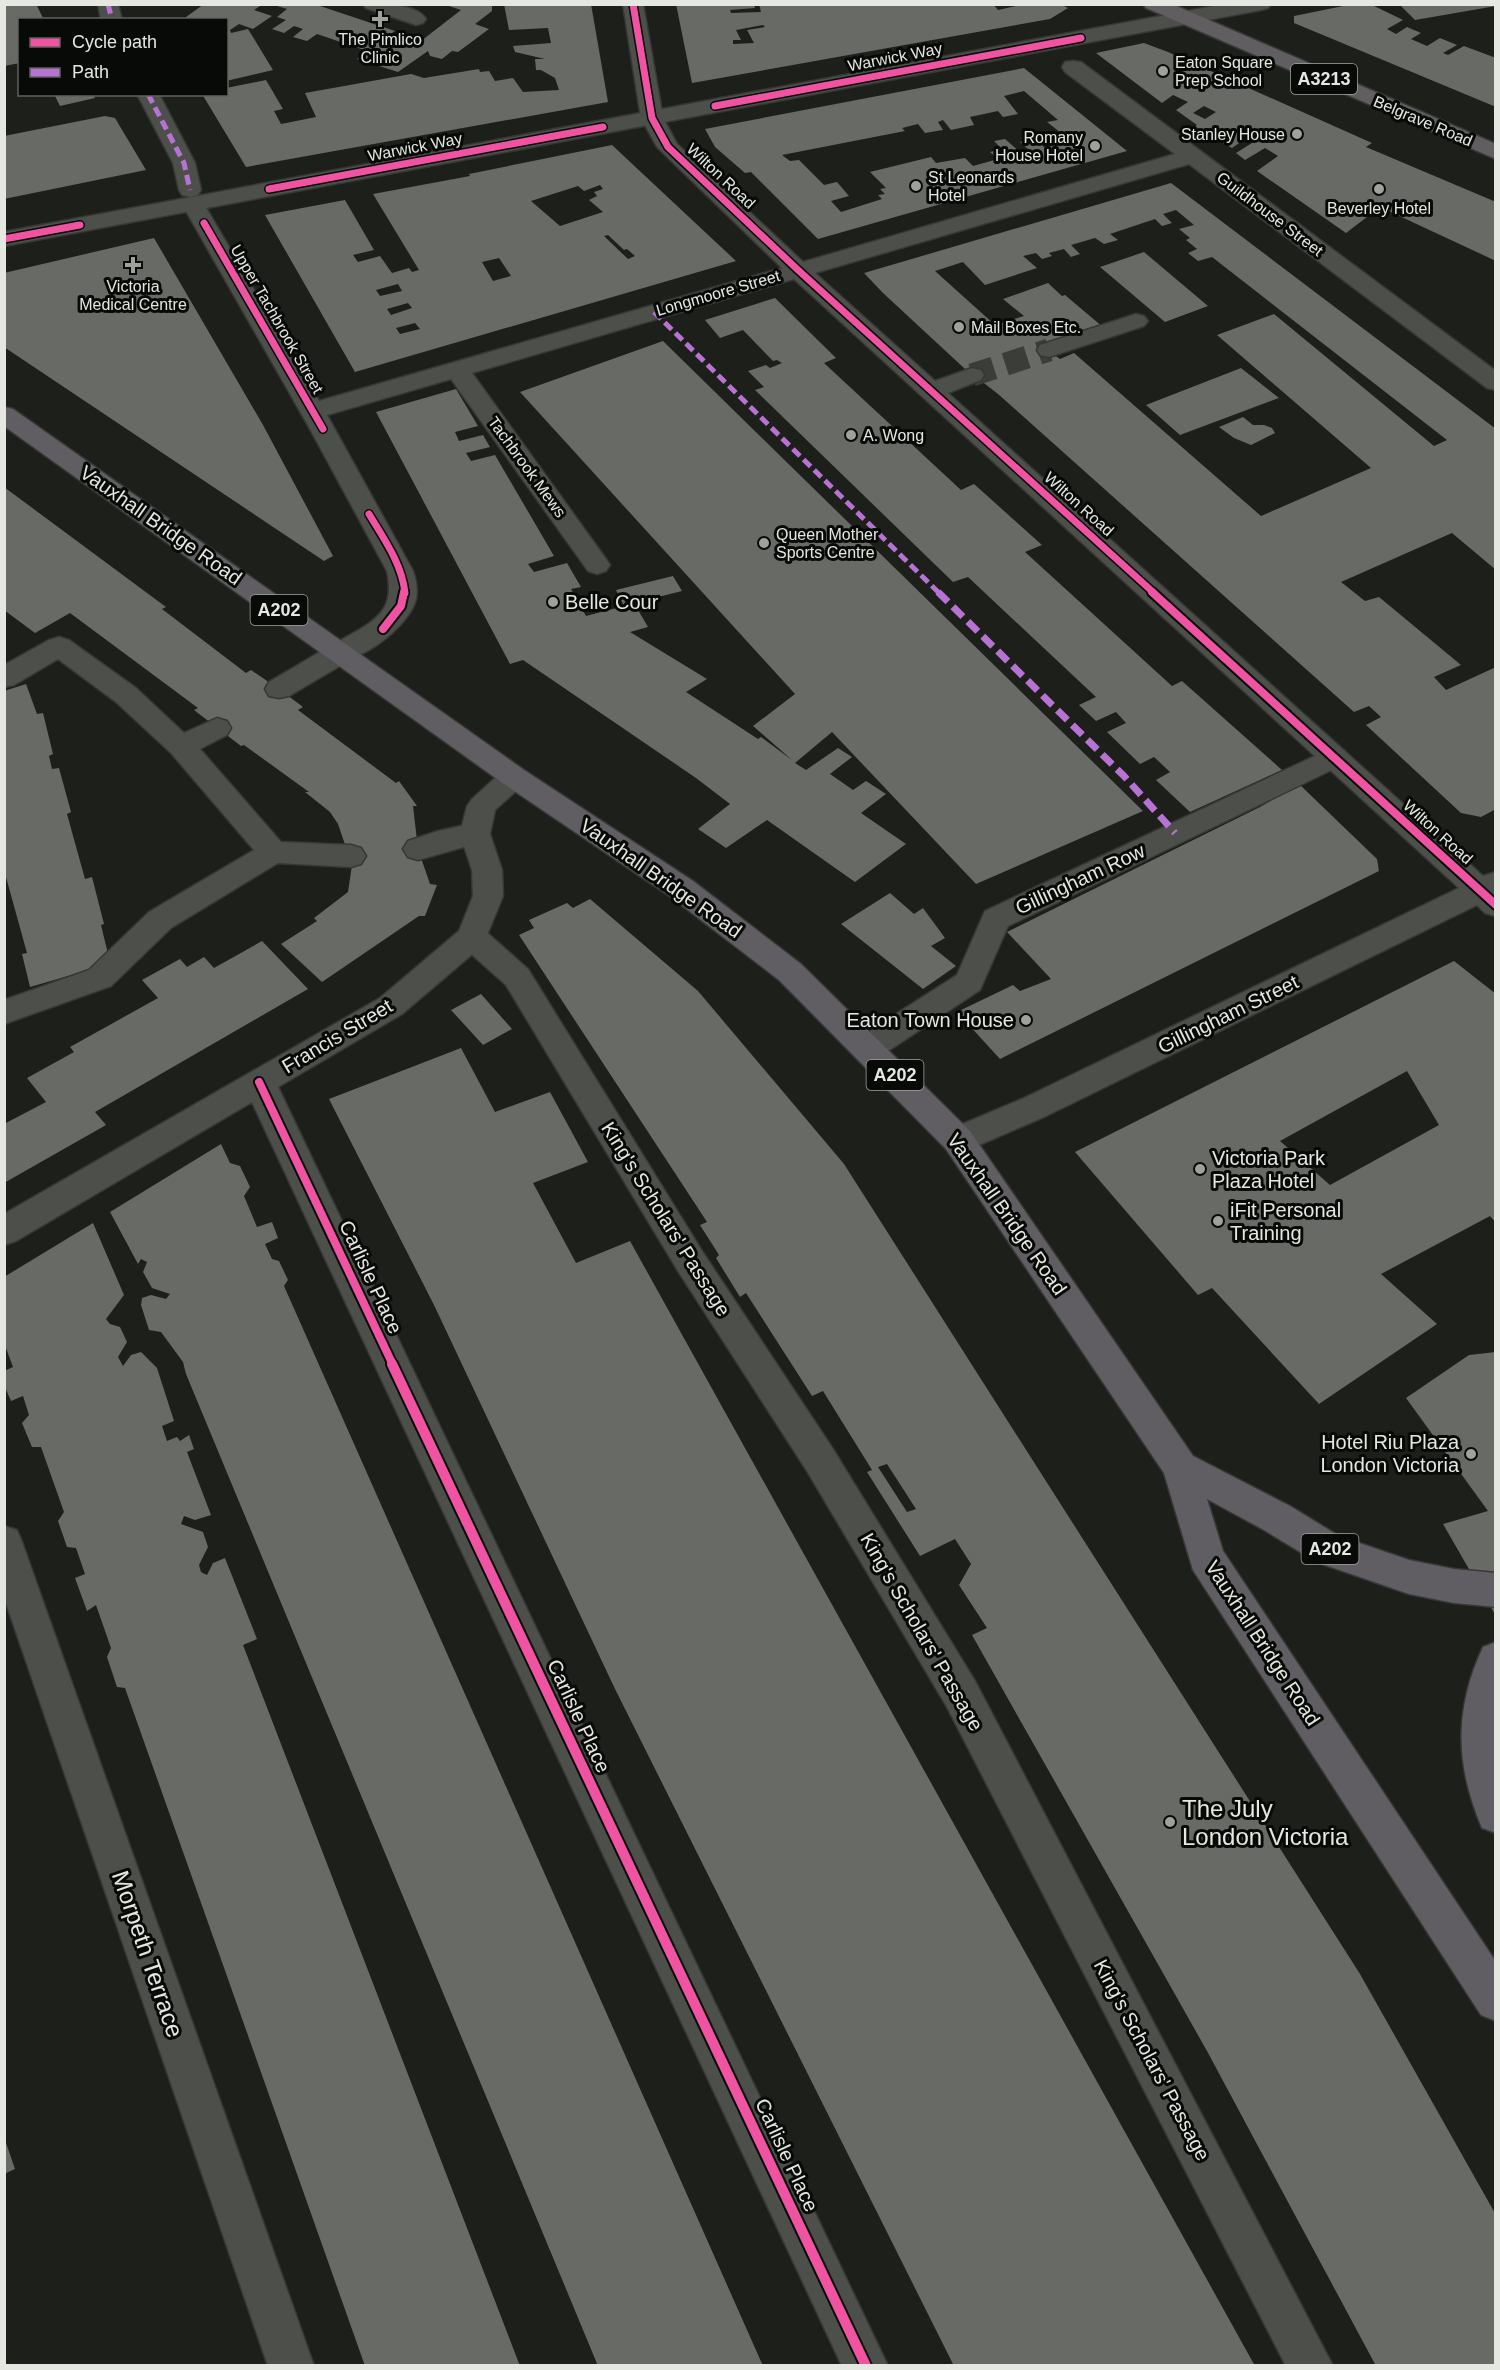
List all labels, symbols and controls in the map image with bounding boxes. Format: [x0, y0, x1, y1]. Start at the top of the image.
marker: The Pimlico Clinic [371, 10, 389, 28]
legend [18, 18, 228, 96]
place label: The Pimlico Clinic [338, 31, 422, 66]
text: Cycle path [72, 32, 157, 52]
street label: Warwick Way [846, 40, 944, 74]
place label: Eaton Square Prep School [1175, 54, 1273, 89]
text: Path [72, 62, 109, 82]
marker: Eaton Square Prep School [1156, 64, 1170, 78]
road number: A3213 [1291, 64, 1357, 94]
street label: Belgrave Road [1371, 92, 1475, 150]
place label: Stanley House [1181, 126, 1285, 143]
marker: Stanley House [1290, 127, 1304, 141]
place label: Romany House Hotel [995, 129, 1083, 164]
street label: Warwick Way [366, 130, 464, 164]
marker: Romany House Hotel [1088, 139, 1102, 153]
street label: Wilton Road [683, 140, 759, 212]
place label: St Leonards Hotel [928, 169, 1014, 204]
street label: Guildhouse Street [1214, 169, 1327, 260]
marker: St Leonards Hotel [909, 179, 923, 193]
marker: Beverley Hotel [1372, 182, 1386, 196]
place label: Beverley Hotel [1327, 200, 1431, 217]
street label: Upper Tachbrook Street [227, 242, 327, 397]
marker: Victoria Medical Centre [124, 256, 142, 274]
street label: Longmoore Street [654, 267, 782, 319]
place label: Victoria Medical Centre [79, 278, 187, 313]
place label: Mail Boxes Etc. [971, 319, 1081, 336]
marker: Mail Boxes Etc. [952, 320, 966, 334]
street label: Tachbrook Mews [485, 413, 569, 521]
place label: A. Wong [863, 427, 924, 444]
marker: A. Wong [844, 428, 858, 442]
street label: Vauxhall Bridge Road [76, 461, 246, 589]
street label: Wilton Road [1041, 469, 1117, 539]
place label: Queen Mother Sports Centre [776, 526, 879, 561]
marker: Queen Mother Sports Centre [757, 536, 771, 550]
place label: Belle Cour [565, 591, 659, 613]
road number: A202 [250, 595, 308, 625]
marker: Belle Cour [546, 595, 560, 609]
street label: Wilton Road [1400, 797, 1476, 867]
street label: Vauxhall Bridge Road [576, 814, 746, 942]
street label: Gillingham Row [1012, 839, 1149, 919]
street label: Gillingham Street [1154, 970, 1302, 1058]
street label: Francis Street [278, 994, 396, 1077]
place label: Eaton Town House [846, 1009, 1014, 1031]
marker: Eaton Town House [1019, 1013, 1033, 1027]
road number: A202 [866, 1060, 924, 1090]
street label: King's Scholars' Passage [597, 1118, 735, 1320]
street label: Vauxhall Bridge Road [943, 1129, 1071, 1299]
place label: Victoria Park Plaza Hotel [1212, 1147, 1326, 1192]
marker: Victoria Park Plaza Hotel [1193, 1162, 1207, 1176]
place label: iFit Personal Training [1230, 1199, 1341, 1244]
marker: iFit Personal Training [1211, 1214, 1225, 1228]
street label: Carlisle Place [335, 1217, 407, 1337]
place label: Hotel Riu Plaza London Victoria [1320, 1431, 1460, 1476]
marker: Hotel Riu Plaza London Victoria [1464, 1447, 1478, 1461]
street label: King's Scholars' Passage [856, 1529, 988, 1735]
road number: A202 [1302, 1534, 1358, 1564]
street label: Vauxhall Bridge Road [1201, 1557, 1325, 1729]
street label: Carlisle Place [543, 1656, 615, 1776]
place label: The July London Victoria [1182, 1795, 1349, 1850]
marker: The July London Victoria [1163, 1815, 1177, 1829]
street label: Morpeth Terrace [107, 1867, 189, 2041]
street label: King's Scholars' Passage [1090, 1956, 1214, 2164]
street label: Carlisle Place [751, 2095, 823, 2215]

